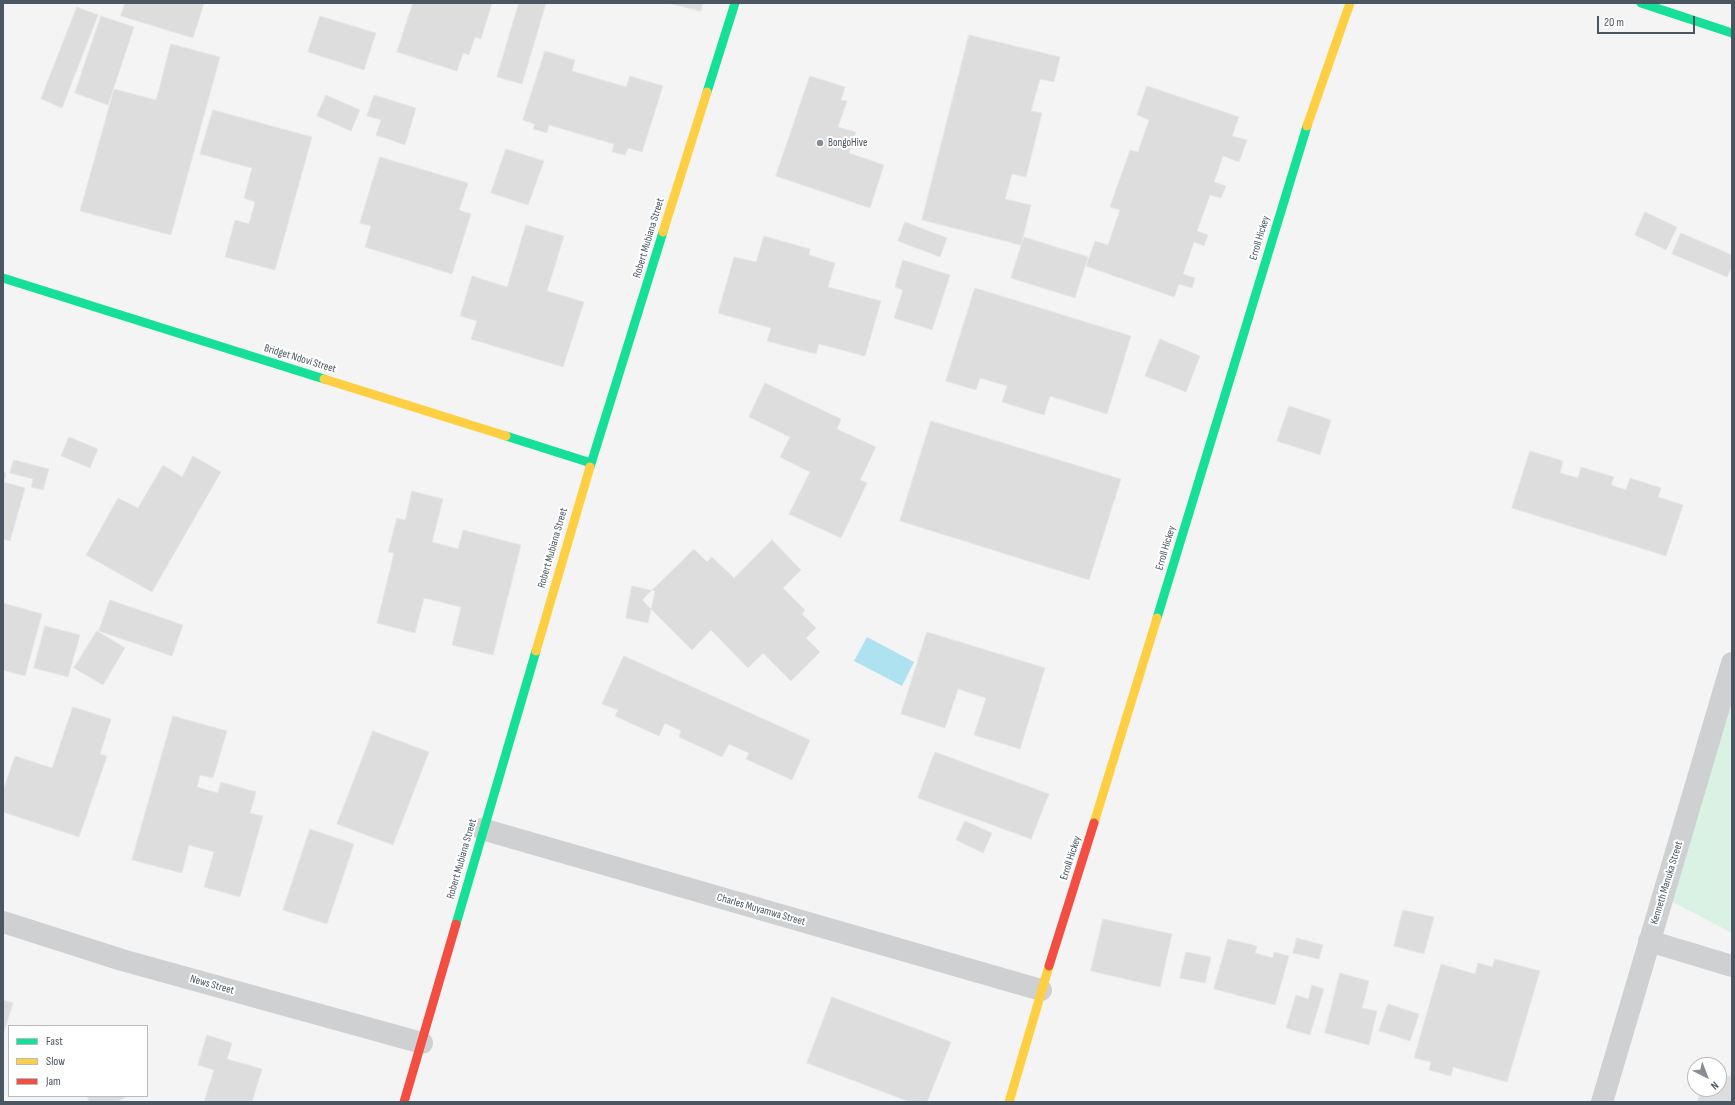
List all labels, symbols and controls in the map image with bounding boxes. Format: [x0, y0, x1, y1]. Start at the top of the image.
scale bar [1599, 8, 1697, 34]
text: 20 m [1604, 15, 1624, 30]
place label: BongoHive [828, 136, 867, 150]
marker: BongoHive [815, 138, 825, 148]
street label: Robert Mubiana Street [631, 196, 667, 280]
street label: Erroll Hickey [1247, 214, 1273, 262]
street label: Bridget Ndovi Street [262, 342, 338, 376]
street label: Robert Mubiana Street [535, 506, 571, 590]
street label: Erroll Hickey [1153, 524, 1179, 572]
street label: Robert Mubiana Street [444, 817, 480, 901]
street label: Erroll Hickey [1058, 834, 1084, 882]
street label: Kenneth Manuka Street [1648, 840, 1686, 926]
street label: Charles Muyamwa Street [715, 891, 807, 929]
street label: News Street [189, 972, 235, 998]
legend [8, 1025, 148, 1097]
text: Fast [46, 1034, 63, 1049]
text: Slow [46, 1054, 65, 1069]
north arrow [1687, 1057, 1727, 1097]
text: Jam [46, 1074, 61, 1089]
text: N [1708, 1079, 1721, 1092]

